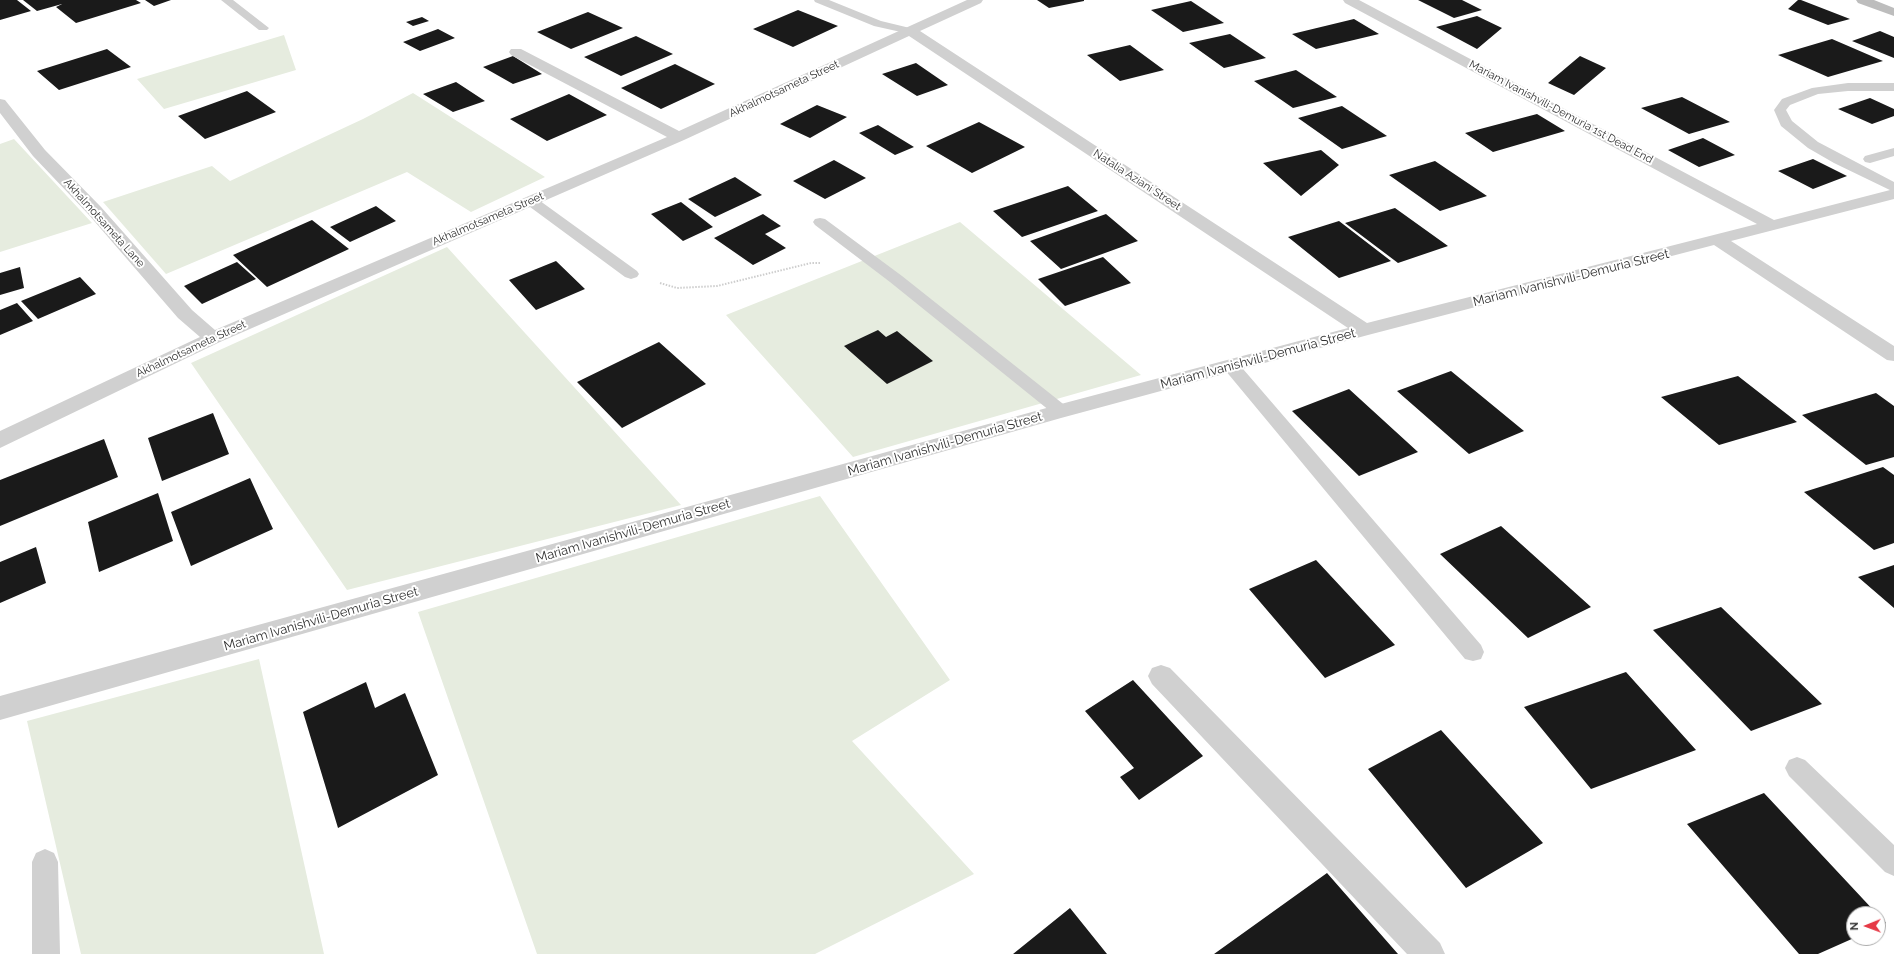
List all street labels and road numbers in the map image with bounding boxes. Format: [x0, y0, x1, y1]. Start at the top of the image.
street label: Akhalmotsameta Street [727, 58, 841, 120]
street label: Mariam Ivanishvili-Demuria 1st Dead End [1467, 58, 1655, 166]
street label: Natalia Aziani Street [1091, 147, 1183, 213]
street label: Akhalmotsameta Lane [61, 176, 147, 270]
street label: Akhalmotsameta Street [430, 190, 546, 248]
street label: Mariam Ivanishvili-Demuria Street [1471, 246, 1671, 310]
street label: Akhalmotsameta Street [134, 318, 248, 380]
street label: Mariam Ivanishvili-Demuria Street [1159, 325, 1357, 393]
street label: Mariam Ivanishvili-Demuria Street [846, 409, 1044, 479]
street label: Mariam Ivanishvili-Demuria Street [534, 496, 732, 566]
street label: Mariam Ivanishvili-Demuria Street [222, 584, 420, 654]

